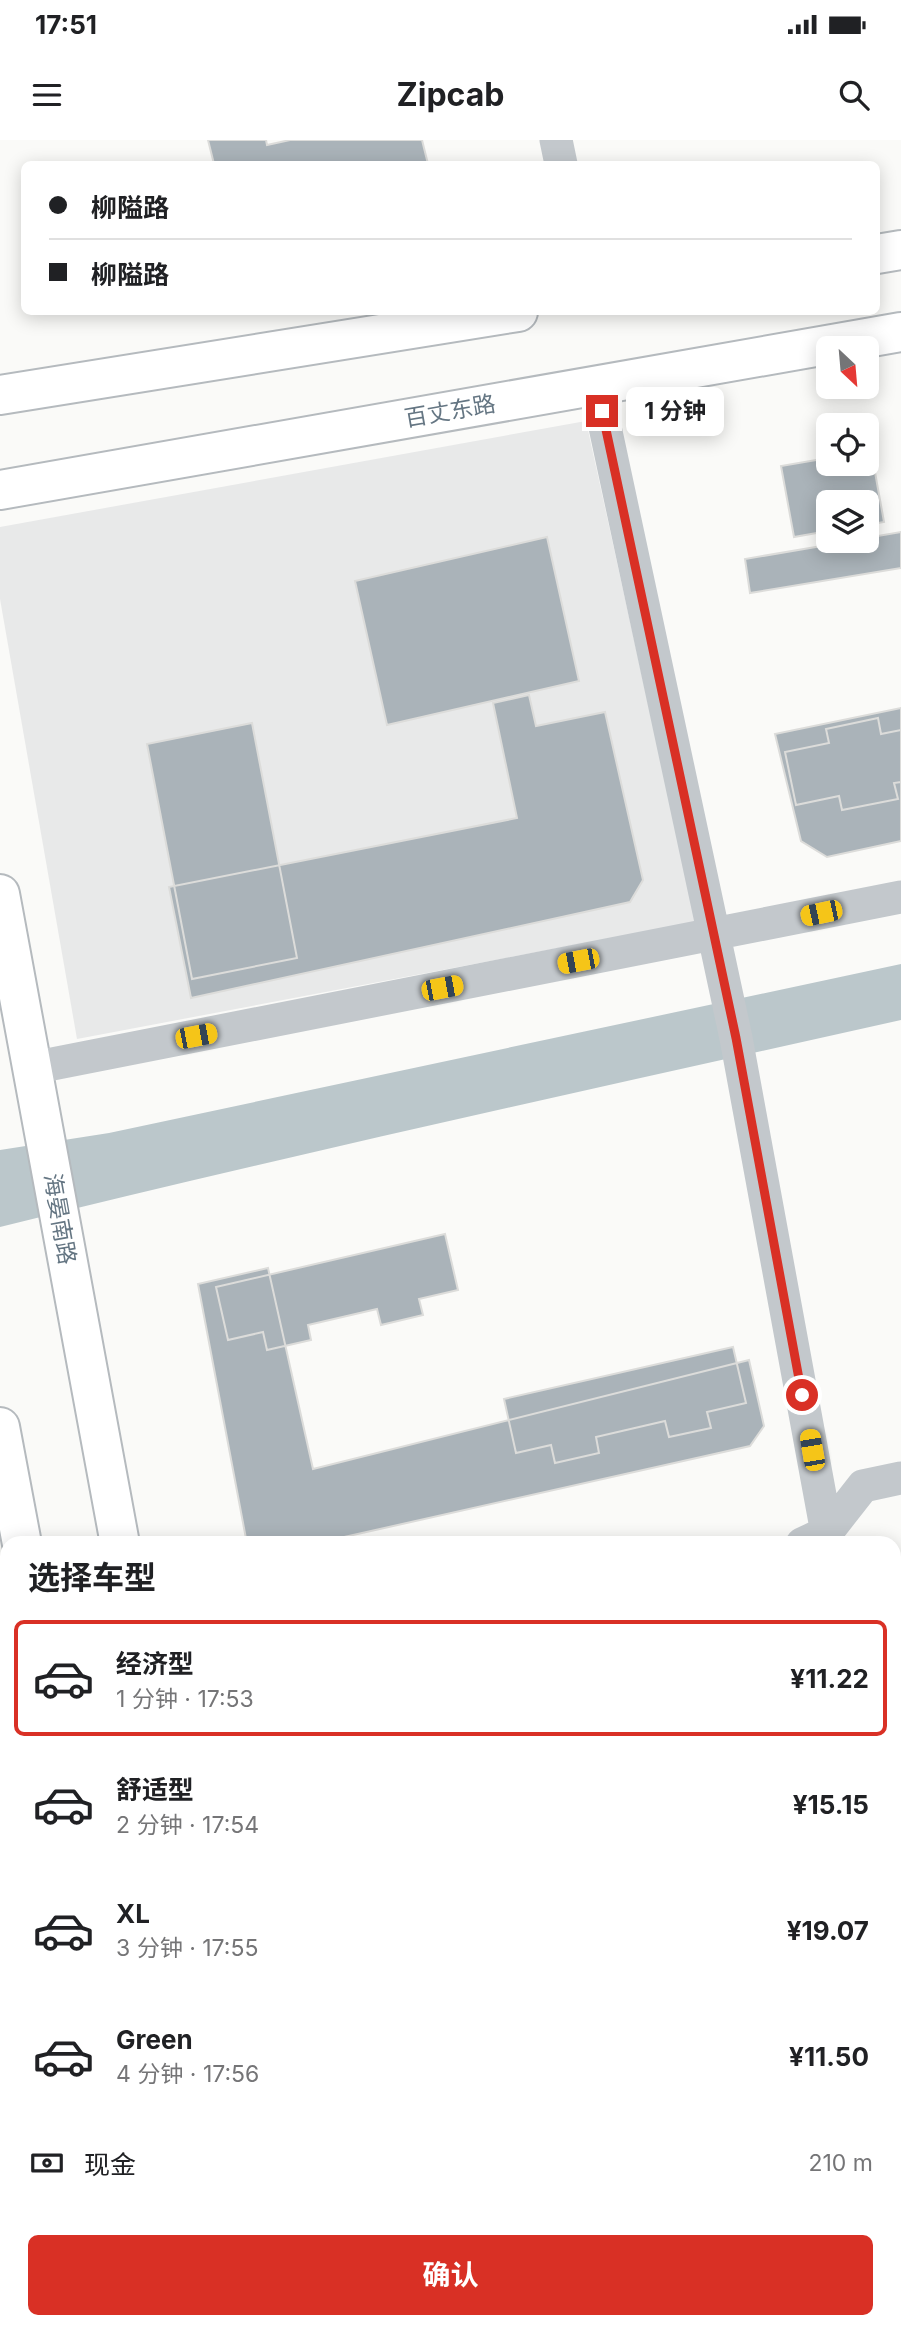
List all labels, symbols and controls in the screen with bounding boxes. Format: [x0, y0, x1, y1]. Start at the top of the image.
text: 17:51 [35, 9, 97, 40]
text: Zipcab [397, 75, 504, 114]
icon: menu [28, 76, 66, 114]
icon: search [835, 76, 873, 114]
text: 柳隘路 [91, 192, 169, 223]
text: 柳隘路 [91, 259, 169, 290]
north arrow [816, 336, 878, 399]
map controls [816, 336, 879, 553]
callout: 1 分钟 [626, 386, 724, 436]
street label: 百丈东路 [402, 389, 498, 433]
route end [586, 395, 618, 427]
text: 1 分钟 [644, 397, 706, 425]
button: locate [816, 413, 879, 476]
button: layers [816, 490, 879, 553]
car [799, 898, 844, 928]
car [556, 947, 601, 975]
car [420, 974, 465, 1002]
car [174, 1022, 219, 1050]
street label: 海晏南路 [38, 1171, 82, 1267]
route start [786, 1379, 818, 1411]
car [799, 1427, 826, 1473]
text: 选择车型 [28, 1558, 156, 1597]
icon: car [32, 1647, 95, 1710]
text: 经济型 [116, 1648, 194, 1679]
text: ¥11.22 [790, 1663, 869, 1694]
text: 1 分钟 · 17:53 [116, 1685, 254, 1713]
icon: car [32, 1773, 95, 1836]
text: 舒适型 [116, 1774, 194, 1805]
text: ¥15.15 [793, 1789, 869, 1820]
text: 2 分钟 · 17:54 [116, 1811, 259, 1839]
text: XL [116, 1898, 150, 1929]
icon: car [32, 1899, 95, 1962]
text: ¥19.07 [787, 1915, 869, 1946]
text: 3 分钟 · 17:55 [116, 1934, 258, 1962]
text: Green [116, 2024, 193, 2055]
icon: car [32, 2025, 95, 2088]
text: ¥11.50 [789, 2041, 869, 2072]
text: 4 分钟 · 17:56 [116, 2060, 259, 2088]
icon: cash [28, 2144, 66, 2182]
text: 现金 [84, 2149, 136, 2180]
text: 210 m [808, 2149, 873, 2177]
button: 确认 [28, 2235, 873, 2315]

